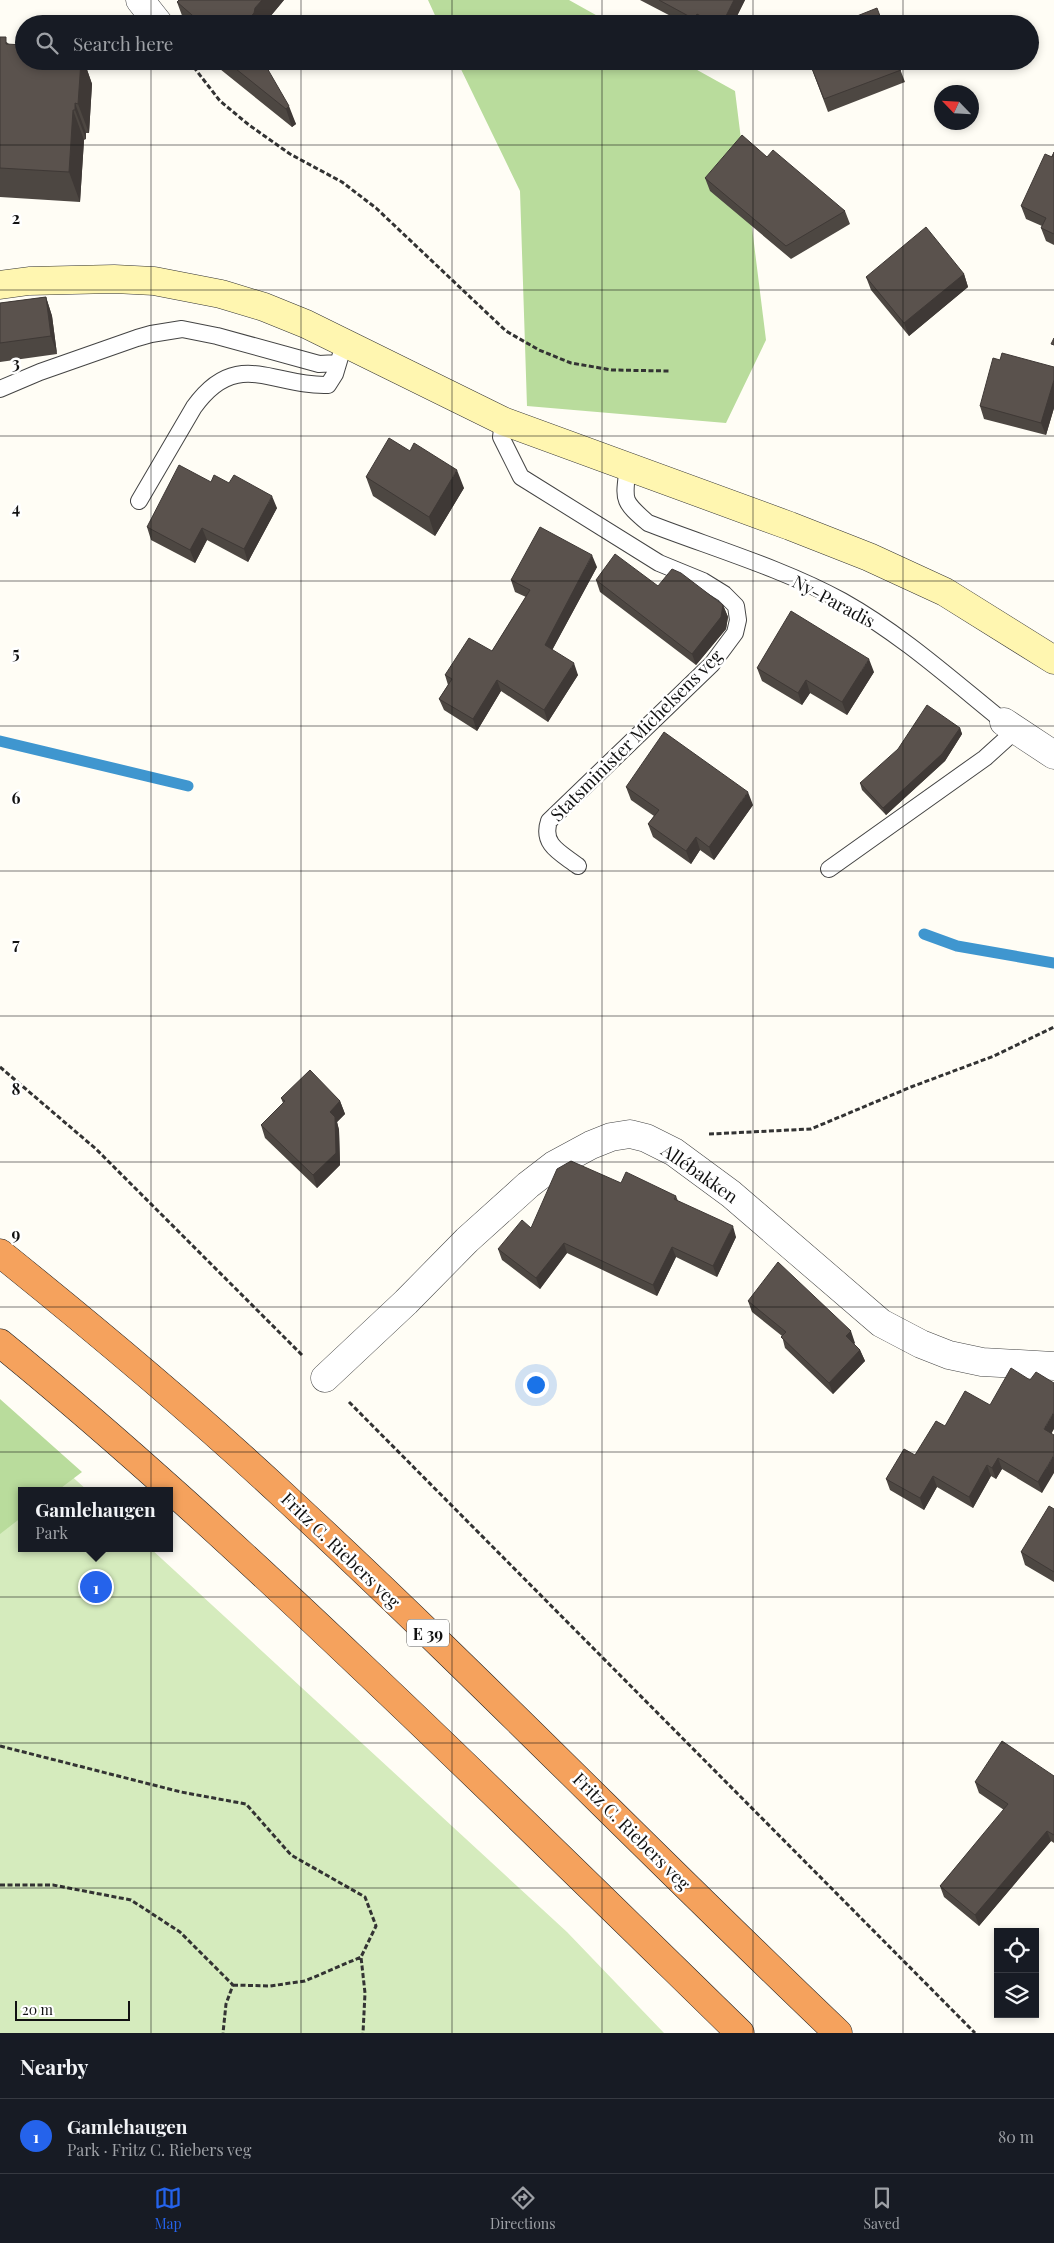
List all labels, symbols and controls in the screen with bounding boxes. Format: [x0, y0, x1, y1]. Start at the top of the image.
search box [15, 15, 1039, 70]
icon: search [33, 29, 61, 57]
text: Search here [73, 30, 173, 56]
north arrow [934, 85, 979, 130]
text: 2 [12, 207, 20, 228]
text: 3 [12, 352, 20, 373]
text: 4 [12, 497, 20, 518]
street label: Ny-Paradis [788, 569, 880, 633]
text: 5 [12, 642, 20, 663]
street label: Statsminister Michelsens veg [545, 643, 728, 826]
text: 6 [12, 787, 21, 808]
text: 7 [12, 933, 20, 954]
text: 8 [12, 1078, 21, 1099]
street label: Allébakken [656, 1137, 743, 1208]
text: 9 [12, 1223, 21, 1244]
your location [523, 1372, 549, 1398]
popup [18, 1487, 173, 1552]
street label: Fritz C. Riebers veg [276, 1487, 406, 1613]
text: Gamlehaugen [35, 1496, 156, 1522]
text: Park [35, 1522, 68, 1543]
pin: 1 [80, 1568, 112, 1606]
road number: E 39 [407, 1620, 449, 1646]
street label: Fritz C. Riebers veg [568, 1767, 696, 1895]
map controls [994, 1928, 1039, 2018]
button: locate [994, 1928, 1039, 1973]
button: layers [994, 1973, 1039, 2018]
scale bar [15, 1998, 130, 2021]
text: 20 m [22, 2000, 53, 2019]
text: Nearby [20, 2052, 89, 2080]
text: Gamlehaugen [67, 2113, 188, 2139]
text: 1 [33, 2126, 39, 2147]
text: 80 m [998, 2126, 1034, 2147]
text: Park · Fritz C. Riebers veg [67, 2139, 251, 2160]
tab: Map [154, 2184, 182, 2233]
tab: Directions [490, 2184, 555, 2233]
tab: Saved [864, 2184, 900, 2233]

